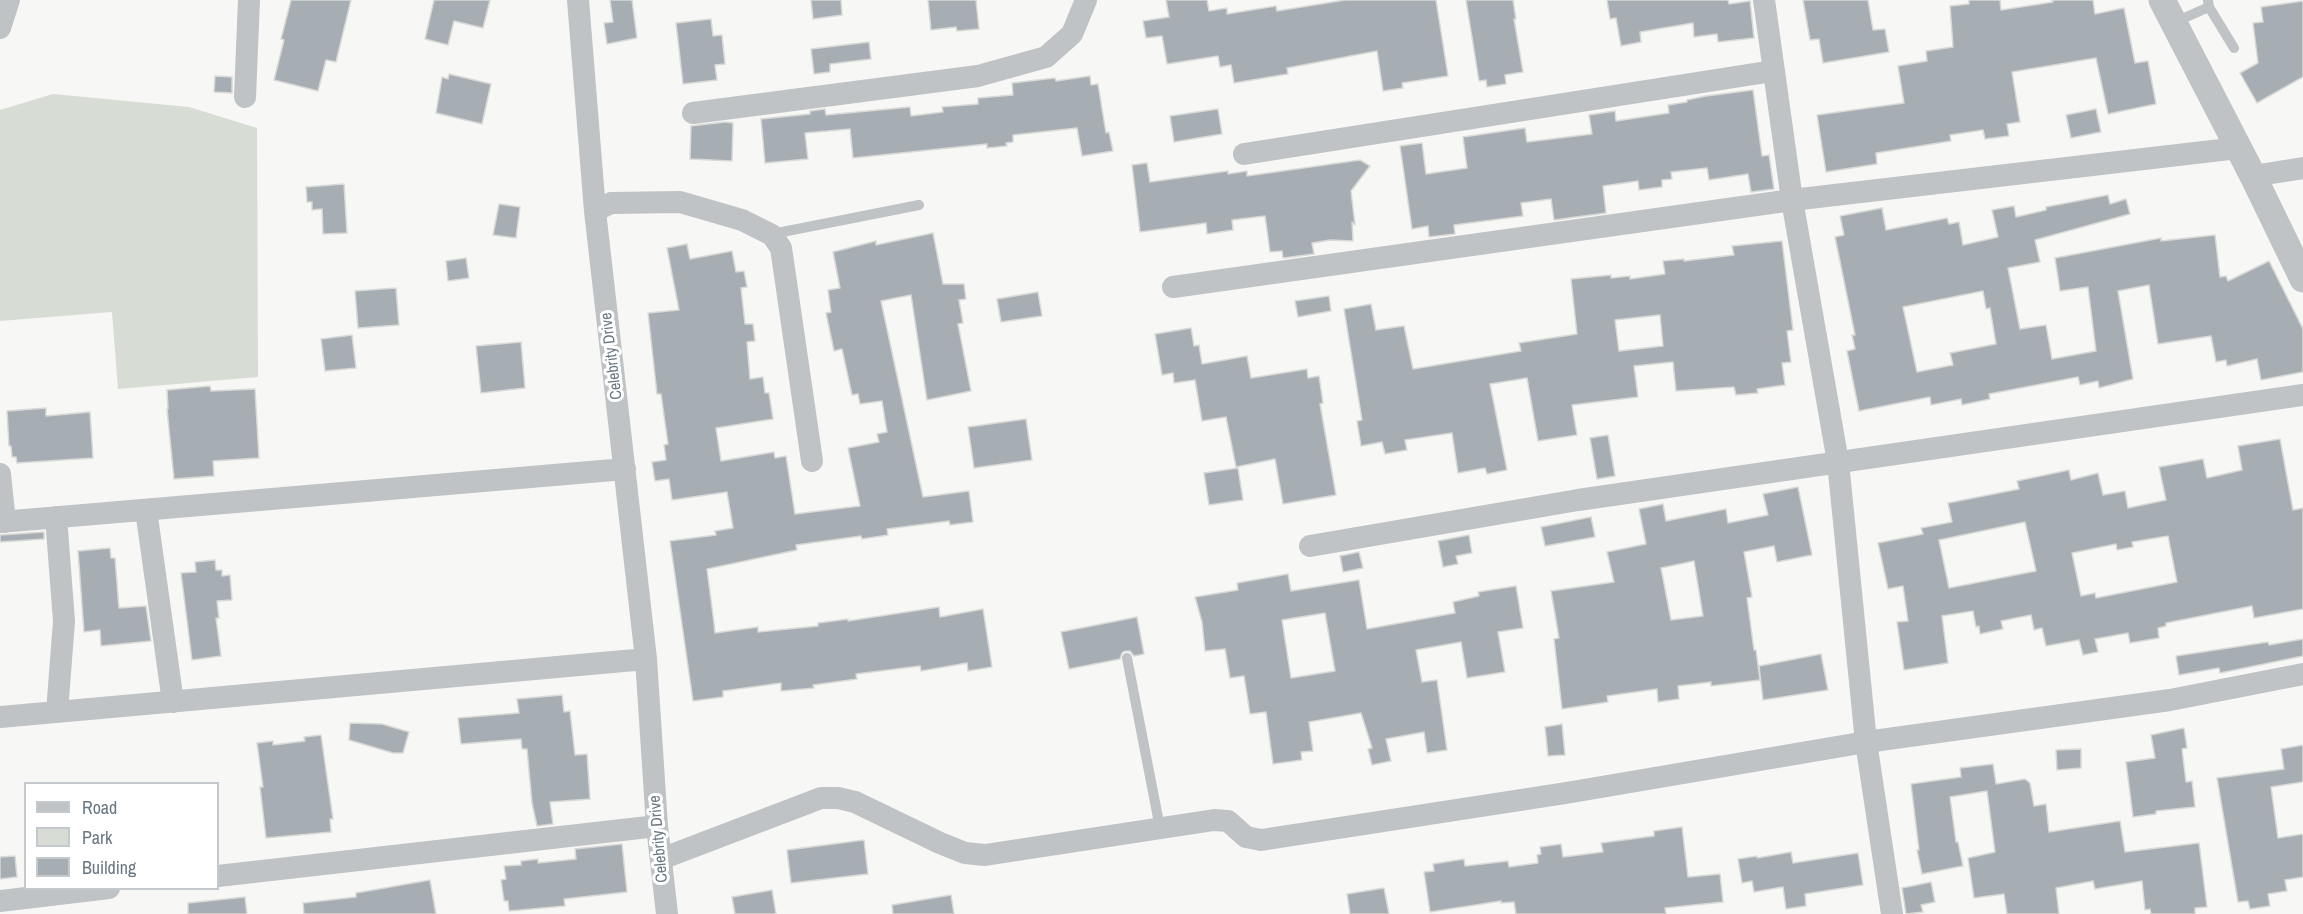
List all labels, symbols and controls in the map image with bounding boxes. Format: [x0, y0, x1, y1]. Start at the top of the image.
street label: Celebrity Drive [597, 311, 627, 401]
legend [24, 782, 219, 890]
text: Road [82, 795, 117, 820]
street label: Celebrity Drive [646, 795, 672, 883]
text: Park [82, 825, 112, 850]
text: Building [82, 855, 136, 880]

